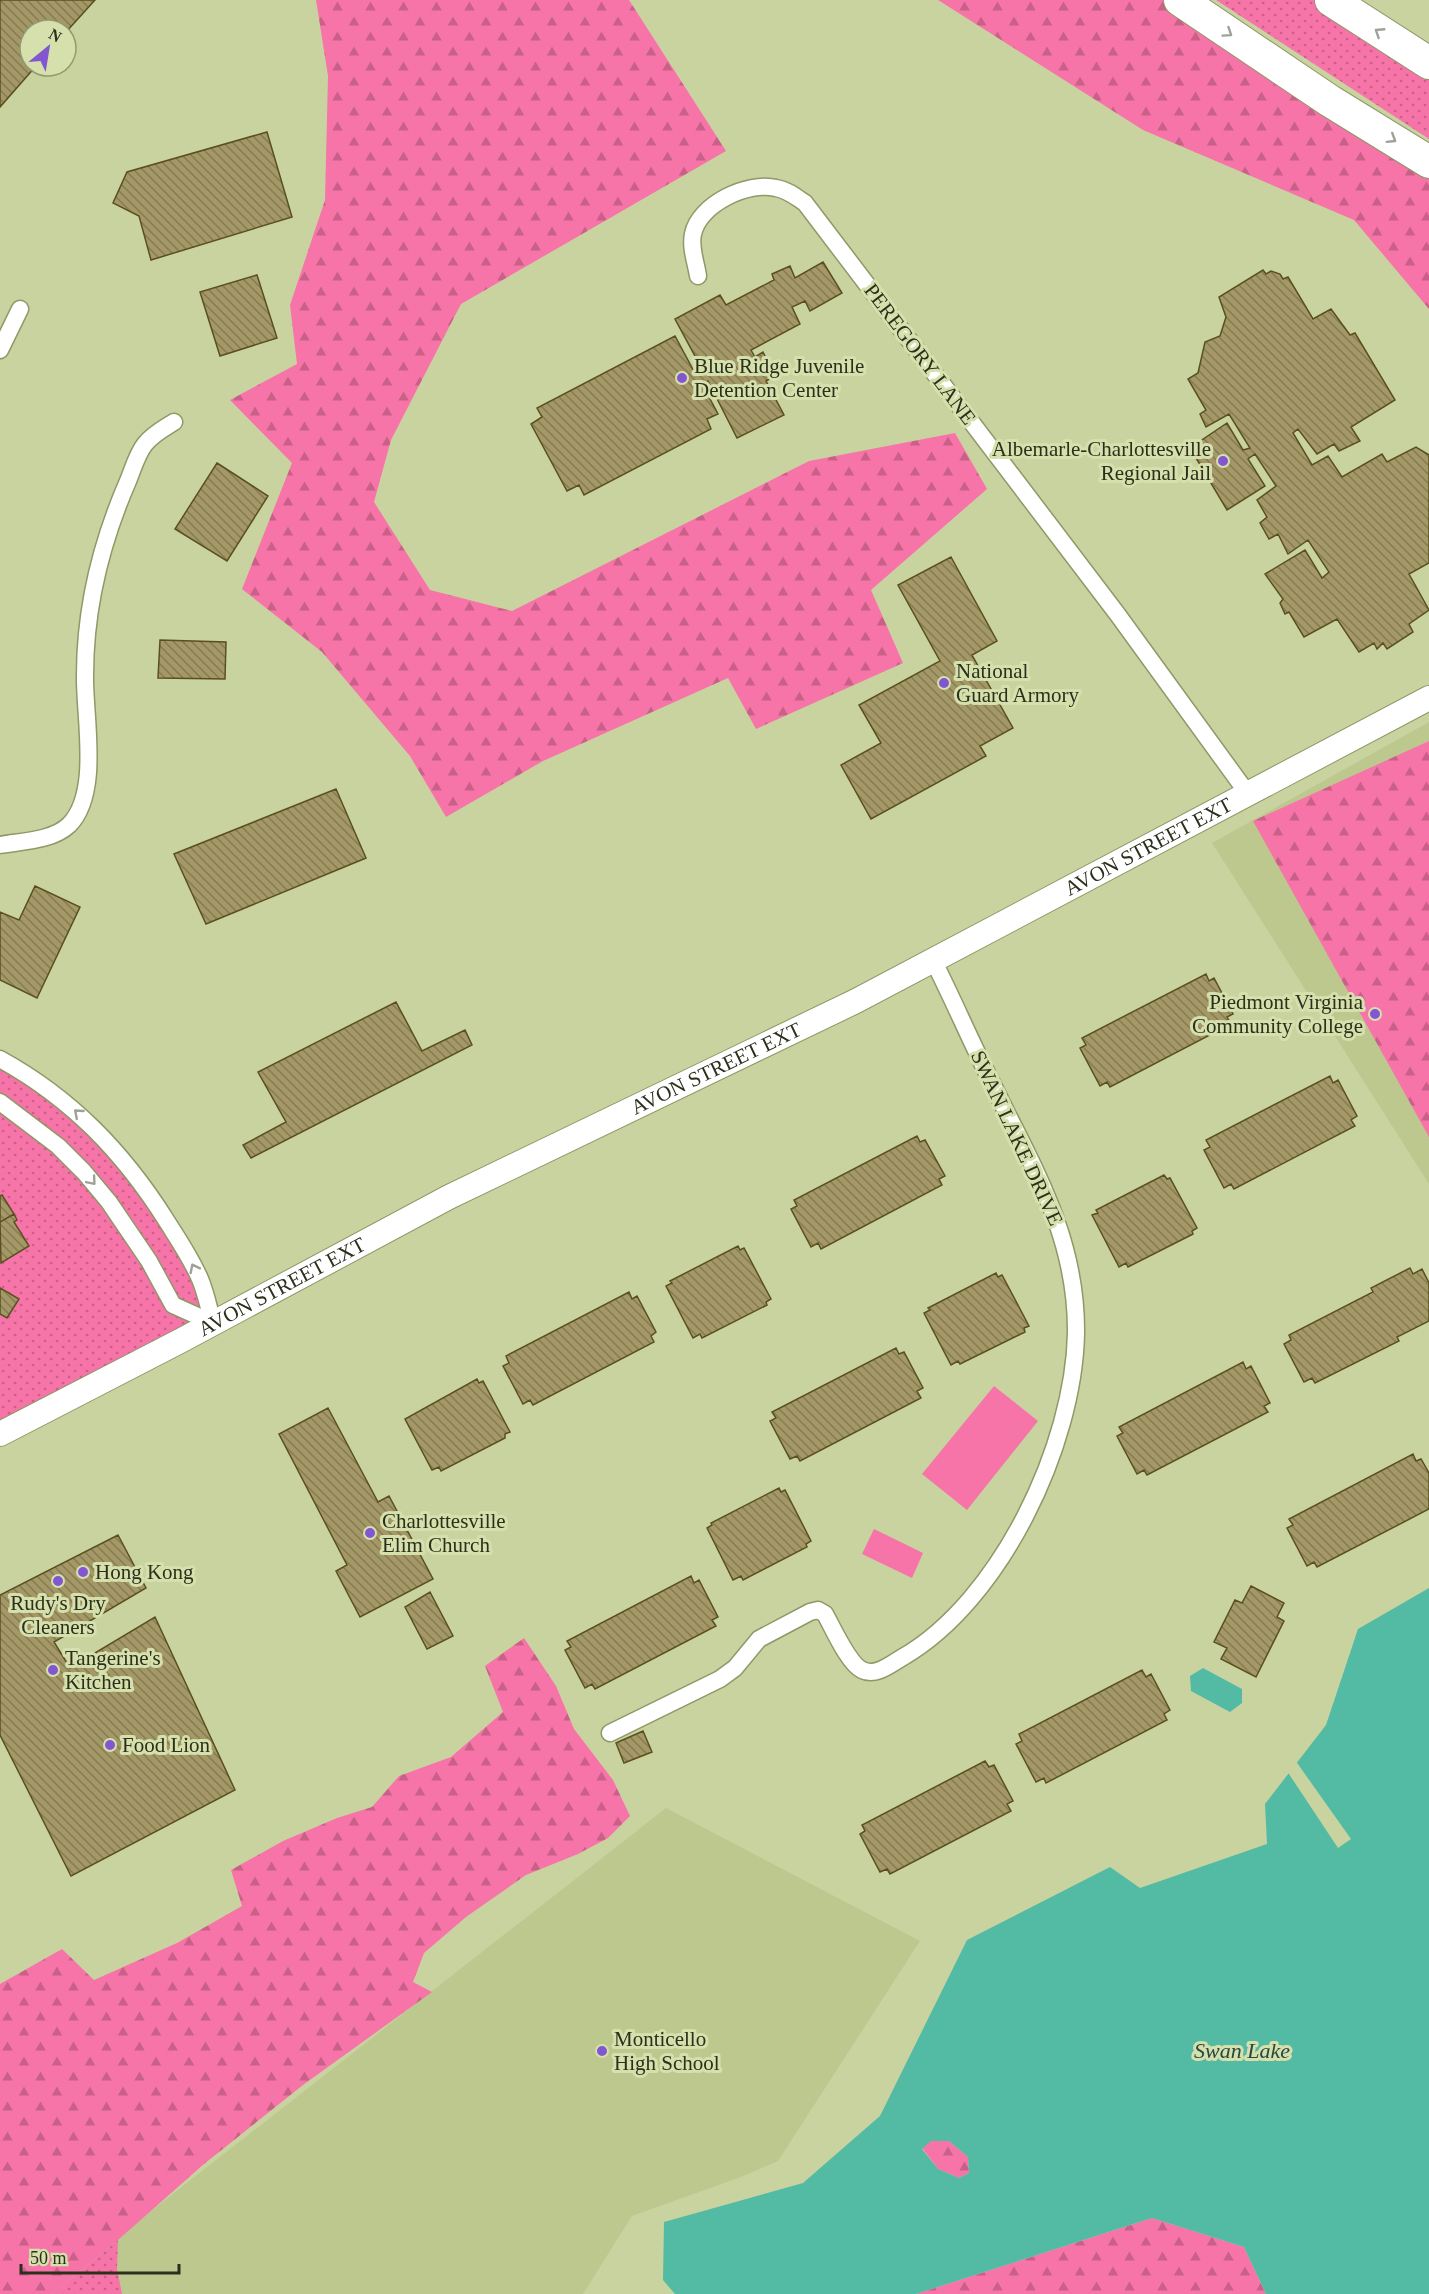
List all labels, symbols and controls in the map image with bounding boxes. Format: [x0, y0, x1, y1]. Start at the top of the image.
north arrow [18, 18, 78, 78]
text: N [46, 25, 65, 46]
one-way arrow [1222, 26, 1233, 37]
one-way arrow [1375, 29, 1386, 40]
one-way arrow [1386, 132, 1396, 144]
street label: PEREGORY LANE [859, 279, 981, 429]
place label: Blue Ridge Juvenile Detention Center [694, 354, 864, 402]
marker: Blue Ridge Juvenile Detention Center [675, 371, 689, 385]
place label: Albemarle-Charlottesville Regional Jail [992, 437, 1211, 485]
marker: Albemarle-Charlottesville Regional Jail [1216, 454, 1230, 468]
place label: National Guard Armory [956, 659, 1080, 707]
marker: National Guard Armory [937, 676, 951, 690]
street label: AVON STREET EXT [1060, 792, 1236, 901]
place label: Piedmont Virginia Community College [1192, 990, 1364, 1038]
marker: Piedmont Virginia Community College [1368, 1007, 1382, 1021]
street label: AVON STREET EXT [627, 1017, 805, 1120]
street label: SWAN LAKE DRIVE [966, 1047, 1068, 1229]
one-way arrow [74, 1109, 85, 1120]
one-way arrow [84, 1174, 95, 1185]
street label: AVON STREET EXT [194, 1232, 370, 1341]
one-way arrow [190, 1263, 202, 1274]
place label: Charlottesville Elim Church [382, 1509, 506, 1557]
marker: Charlottesville Elim Church [363, 1526, 377, 1540]
place label: Hong Kong [95, 1560, 194, 1584]
marker: Hong Kong [76, 1565, 90, 1579]
marker: Rudy's Dry Cleaners [51, 1574, 65, 1588]
place label: Rudy's Dry Cleaners [10, 1591, 106, 1639]
place label: Tangerine's Kitchen [65, 1646, 161, 1694]
marker: Tangerine's Kitchen [46, 1663, 60, 1677]
place label: Food Lion [122, 1733, 211, 1757]
marker: Food Lion [103, 1738, 117, 1752]
place label: Monticello High School [614, 2027, 720, 2075]
water label: Swan Lake [1194, 2038, 1290, 2063]
marker: Monticello High School [595, 2044, 609, 2058]
scale bar [21, 2237, 178, 2275]
text: 50 m [30, 2248, 67, 2268]

